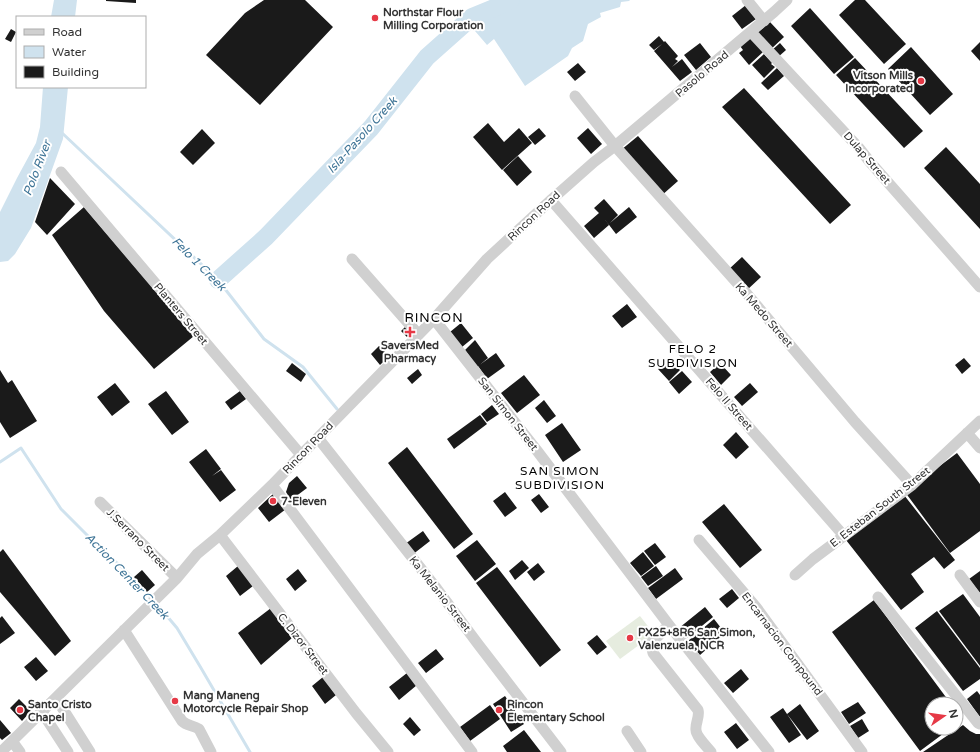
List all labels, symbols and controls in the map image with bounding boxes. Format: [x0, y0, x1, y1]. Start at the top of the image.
place label: Northstar Flour Milling Corporation [383, 6, 484, 33]
marker: Northstar Flour Milling Corporation [370, 13, 380, 23]
legend [16, 16, 146, 88]
text: Road [52, 25, 82, 39]
text: Water [52, 45, 87, 59]
street label: Pasolo Road [673, 48, 731, 100]
text: Building [52, 65, 99, 79]
place label: Vitson Mills Incorporated [845, 69, 914, 96]
marker: Vitson Mills Incorporated [916, 76, 926, 86]
water label: Isla-Pasolo Creek [324, 93, 401, 176]
street label: Dulap Street [841, 129, 893, 187]
water label: Polo River [20, 137, 54, 197]
street label: Rincon Road [505, 188, 563, 244]
water label: Felo 1 Creek [169, 234, 230, 295]
street label: Planters Street [151, 280, 211, 348]
street label: Ka Medo Street [733, 280, 795, 350]
district label: RINCON [404, 310, 464, 326]
marker: SaversMed Pharmacy [405, 327, 415, 337]
place label: SaversMed Pharmacy [381, 339, 439, 366]
district label: FELO 2 SUBDIVISION [648, 342, 738, 370]
street label: San Simon Street [475, 375, 541, 453]
street label: Felo II Street [703, 375, 755, 433]
street label: Rincon Road [280, 419, 336, 477]
district label: SAN SIMON SUBDIVISION [515, 464, 605, 492]
street label: E. Esteban South Street [827, 464, 933, 550]
place label: 7-Eleven [281, 495, 327, 508]
marker: 7-Eleven [268, 496, 278, 506]
street label: J.Serrano Street [104, 506, 172, 574]
water label: Action Center Creek [82, 530, 173, 623]
street label: Ka Melanio Street [406, 554, 474, 634]
street label: Encarnacion Compound [739, 590, 825, 698]
street label: C. Dizor Street [275, 610, 331, 678]
place label: PX25+8R6 San Simon, Valenzuela, NCR [638, 626, 755, 652]
marker: PX25+8R6 San Simon, Valenzuela, NCR [625, 633, 635, 643]
place label: Mang Maneng Motorcycle Repair Shop [183, 689, 308, 716]
marker: Mang Maneng Motorcycle Repair Shop [170, 696, 180, 706]
north arrow [924, 696, 964, 736]
place label: Santo Cristo Chapel [28, 698, 92, 725]
place label: Rincon Elementary School [507, 698, 605, 725]
marker: Santo Cristo Chapel [15, 705, 25, 715]
marker: Rincon Elementary School [494, 705, 504, 715]
text: N [946, 708, 961, 720]

